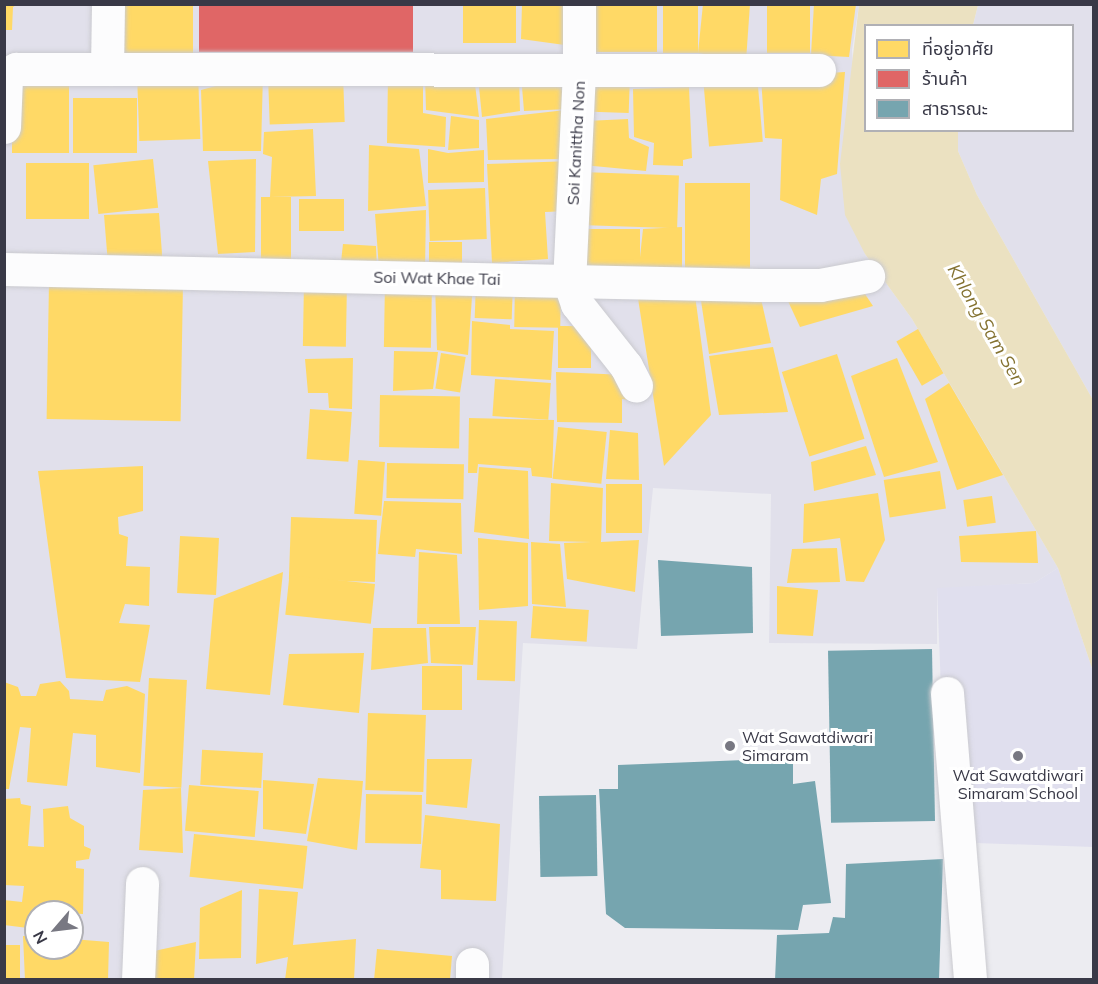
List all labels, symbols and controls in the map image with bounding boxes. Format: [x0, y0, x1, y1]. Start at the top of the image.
legend [864, 24, 1074, 132]
text: ที่อยู่อาศัย [922, 37, 994, 60]
text: ร้านค้า [922, 67, 968, 90]
street label: Soi Kanittha Non [563, 80, 589, 206]
text: สาธารณะ [922, 97, 988, 120]
water label: Khlong Sam Sen [942, 260, 1030, 390]
street label: Soi Wat Khae Tai [373, 267, 501, 289]
place label: Wat Sawatdiwari Simaram [742, 727, 873, 765]
marker: Wat Sawatdiwari Simaram [723, 739, 737, 753]
marker: Wat Sawatdiwari Simaram School [1011, 749, 1025, 763]
place label: Wat Sawatdiwari Simaram School [953, 765, 1083, 803]
north arrow [24, 900, 84, 960]
text: N [28, 927, 52, 948]

